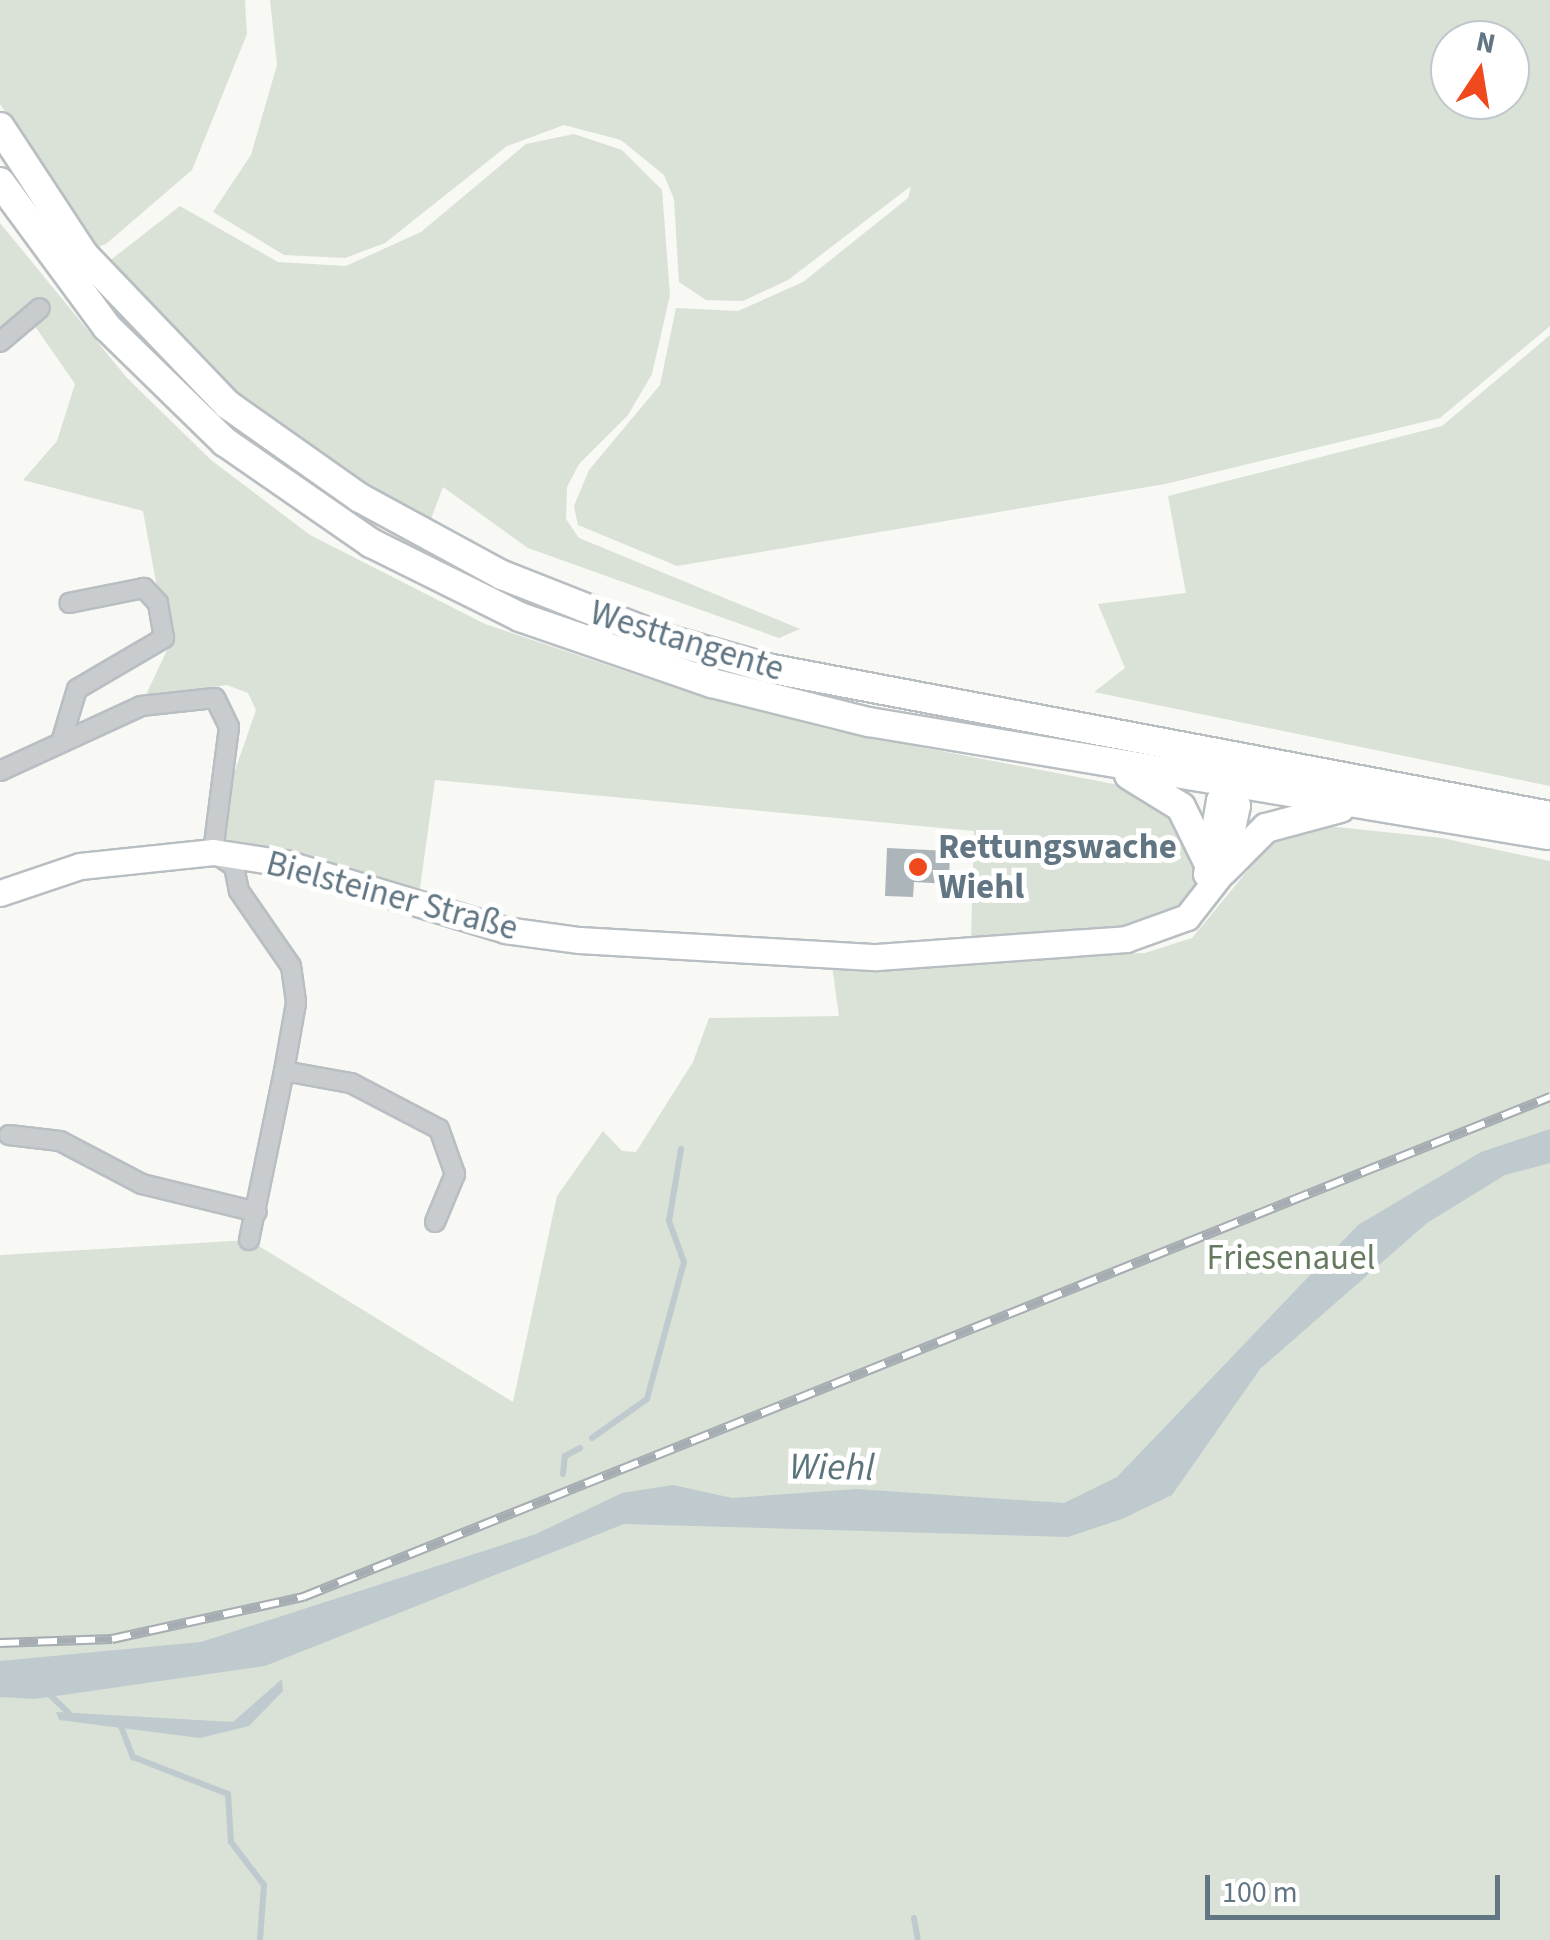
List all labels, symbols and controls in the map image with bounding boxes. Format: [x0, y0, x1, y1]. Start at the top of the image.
north arrow [1430, 20, 1530, 120]
text: N [1473, 21, 1499, 64]
street label: Westtangente [585, 592, 789, 690]
place label: Rettungswache Wiehl [938, 826, 1177, 908]
street label: Bielsteiner Straße [262, 842, 522, 950]
marker: Rettungswache Wiehl [907, 856, 929, 878]
park label: Friesenauel [1207, 1237, 1375, 1279]
water label: Wiehl [789, 1444, 875, 1492]
scale bar [1210, 1855, 1505, 1917]
text: 100 m [1222, 1871, 1298, 1914]

